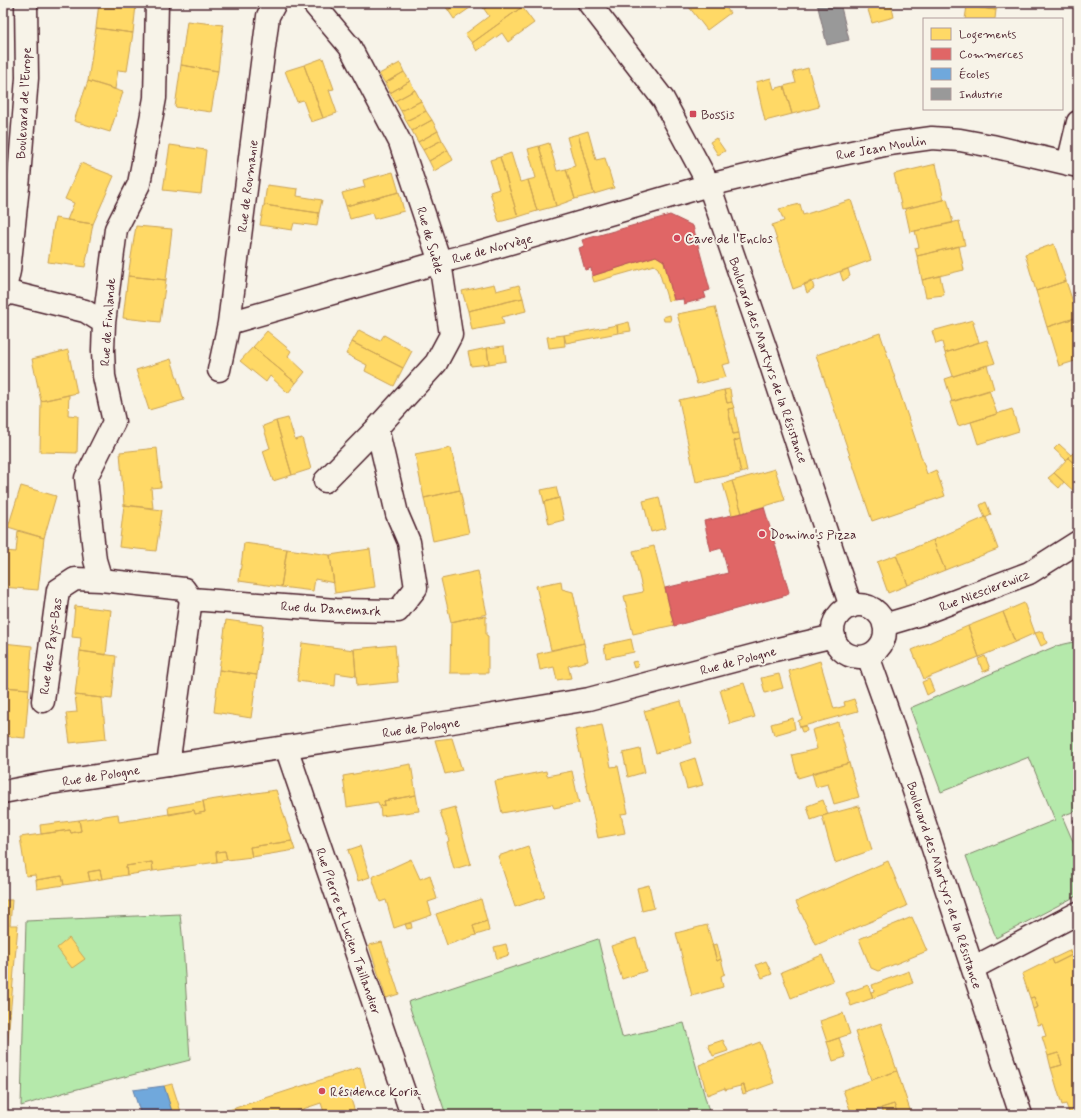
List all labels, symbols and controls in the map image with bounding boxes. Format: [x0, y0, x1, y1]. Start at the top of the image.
legend [923, 18, 1063, 110]
text: Logements [959, 27, 1016, 44]
street label: Boulevard de l'Europe [13, 47, 36, 159]
text: Commerces [959, 47, 1024, 63]
text: Écoles [959, 67, 990, 83]
text: Industrie [959, 87, 1003, 103]
place label: Bossis [701, 107, 735, 124]
marker: Bossis [688, 109, 698, 119]
street label: Rue Jean Moulin [835, 132, 928, 165]
street label: Rue de Roumanie [234, 139, 263, 233]
street label: Rue de Suède [412, 205, 447, 276]
street label: Rue de Norvège [450, 231, 534, 268]
place label: Cave de l'Enclos [685, 231, 773, 248]
marker: Cave de l'Enclos [672, 233, 682, 243]
street label: Boulevard des Martyrs de la Résistance [724, 255, 811, 466]
street label: Rue de Finlande [97, 277, 120, 367]
place label: Domino's Pizza [770, 527, 856, 544]
marker: Domino's Pizza [757, 529, 767, 539]
street label: Rue Niescierewicz [937, 566, 1033, 616]
street label: Rue des Pays-Bas [36, 597, 67, 696]
street label: Rue du Danemark [280, 598, 382, 621]
street label: Rue de Pologne [698, 643, 778, 680]
street label: Rue de Pologne [381, 715, 461, 742]
street label: Rue de Pologne [61, 762, 141, 791]
street label: Boulevard des Martyrs de la Résistance [902, 780, 985, 991]
street label: Rue Pierre et Lucien Taillandier [311, 846, 384, 1018]
place label: Résidence Koria [330, 1084, 421, 1101]
marker: Résidence Koria [317, 1086, 327, 1096]

